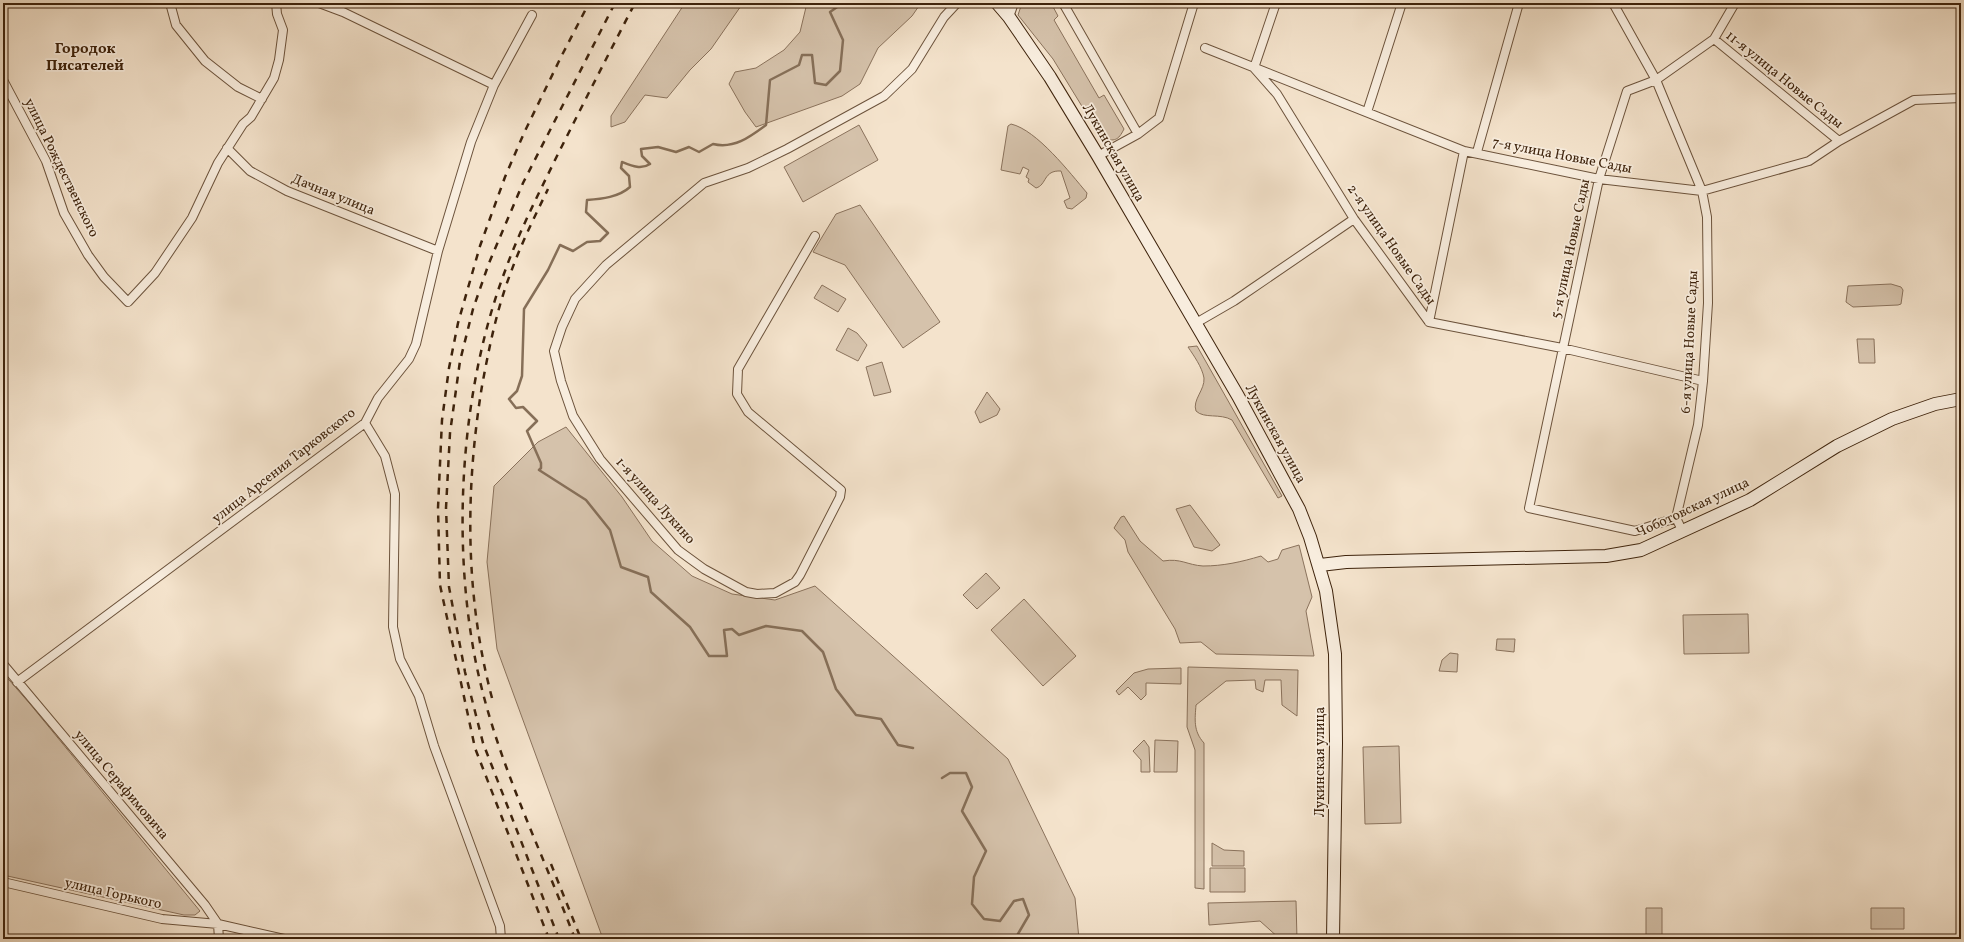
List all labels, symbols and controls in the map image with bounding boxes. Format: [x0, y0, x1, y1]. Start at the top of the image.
street label: 11-я улица Новые Сады [1721, 27, 1847, 133]
district label: Городок Писателей [46, 39, 124, 77]
street label: улица Рождественского [19, 95, 103, 241]
street label: Лукинская улица [1077, 100, 1149, 206]
street label: 7-я улица Новые Сады [1491, 133, 1634, 179]
street label: Дачная улица [289, 170, 377, 220]
street label: 5-я улица Новые Сады [1547, 177, 1595, 321]
street label: 2-я улица Новые Сады [1342, 181, 1440, 309]
street label: 6-я улица Новые Сады [1677, 270, 1703, 414]
street label: Лукинская улица [1240, 381, 1310, 487]
street label: улица Арсения Тарковского [208, 404, 360, 528]
street label: 1-я улица Лукино [611, 453, 699, 549]
street label: Чоботовская улица [1633, 473, 1753, 543]
street label: Лукинская улица [1311, 707, 1330, 817]
street label: улица Серафимовича [69, 726, 173, 844]
street label: улица Горького [63, 874, 163, 914]

